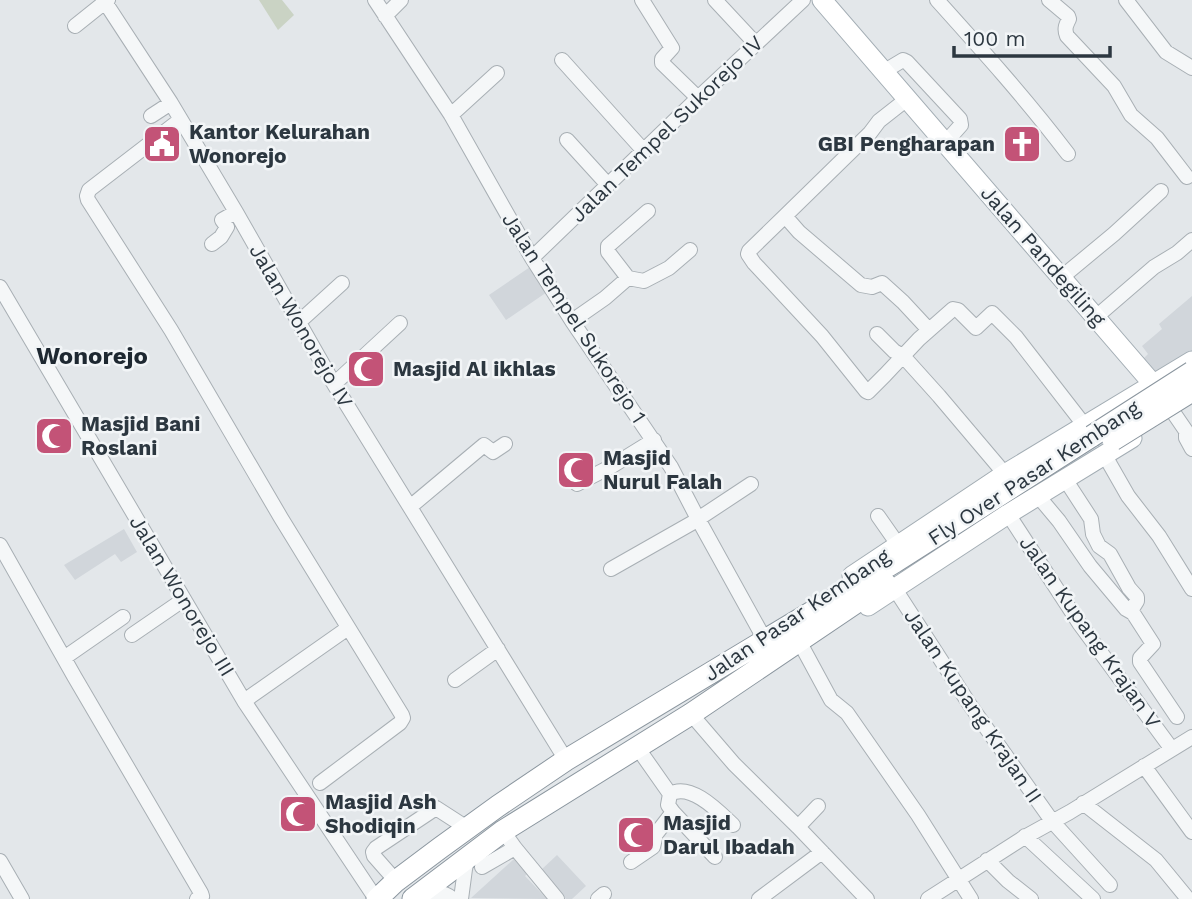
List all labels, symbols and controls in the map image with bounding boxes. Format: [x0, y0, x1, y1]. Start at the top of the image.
scale bar [954, 14, 1110, 58]
text: 100 m [964, 26, 1026, 51]
street label: Jalan Tempel Sukorejo IV [565, 30, 768, 227]
place label: Kantor Kelurahan Wonorejo [189, 119, 370, 168]
public building icon: Kantor Kelurahan Wonorejo [141, 123, 183, 165]
church icon: GBI Pengharapan [1001, 123, 1043, 165]
place label: GBI Pengharapan [818, 131, 995, 156]
street label: Jalan Pandegiling [976, 180, 1112, 332]
street label: Jalan Tempel Sukorejo 1 [497, 208, 652, 428]
street label: Jalan Wonorejo IV [244, 240, 359, 412]
district label: Wonorejo [36, 342, 148, 370]
mosque icon: Masjid Al ikhlas [345, 348, 387, 390]
place label: Masjid Al ikhlas [393, 356, 556, 381]
street label: Fly Over Pasar Kembang [923, 394, 1145, 550]
place label: Masjid Bani Roslani [81, 411, 200, 460]
mosque icon: Masjid Bani Roslani [33, 415, 75, 457]
place label: Masjid Nurul Falah [603, 445, 722, 494]
mosque icon: Masjid Nurul Falah [555, 449, 597, 491]
street label: Jalan Wonorejo III [124, 511, 240, 681]
street label: Jalan Kupang Krajan V [1015, 531, 1167, 733]
street label: Jalan Pasar Kembang [699, 543, 895, 686]
street label: Jalan Kupang Krajan II [899, 604, 1048, 807]
place label: Masjid Ash Shodiqin [325, 789, 437, 838]
mosque icon: Masjid Ash Shodiqin [277, 793, 319, 835]
place label: Masjid Darul Ibadah [663, 810, 795, 859]
mosque icon: Masjid Darul Ibadah [615, 814, 657, 856]

